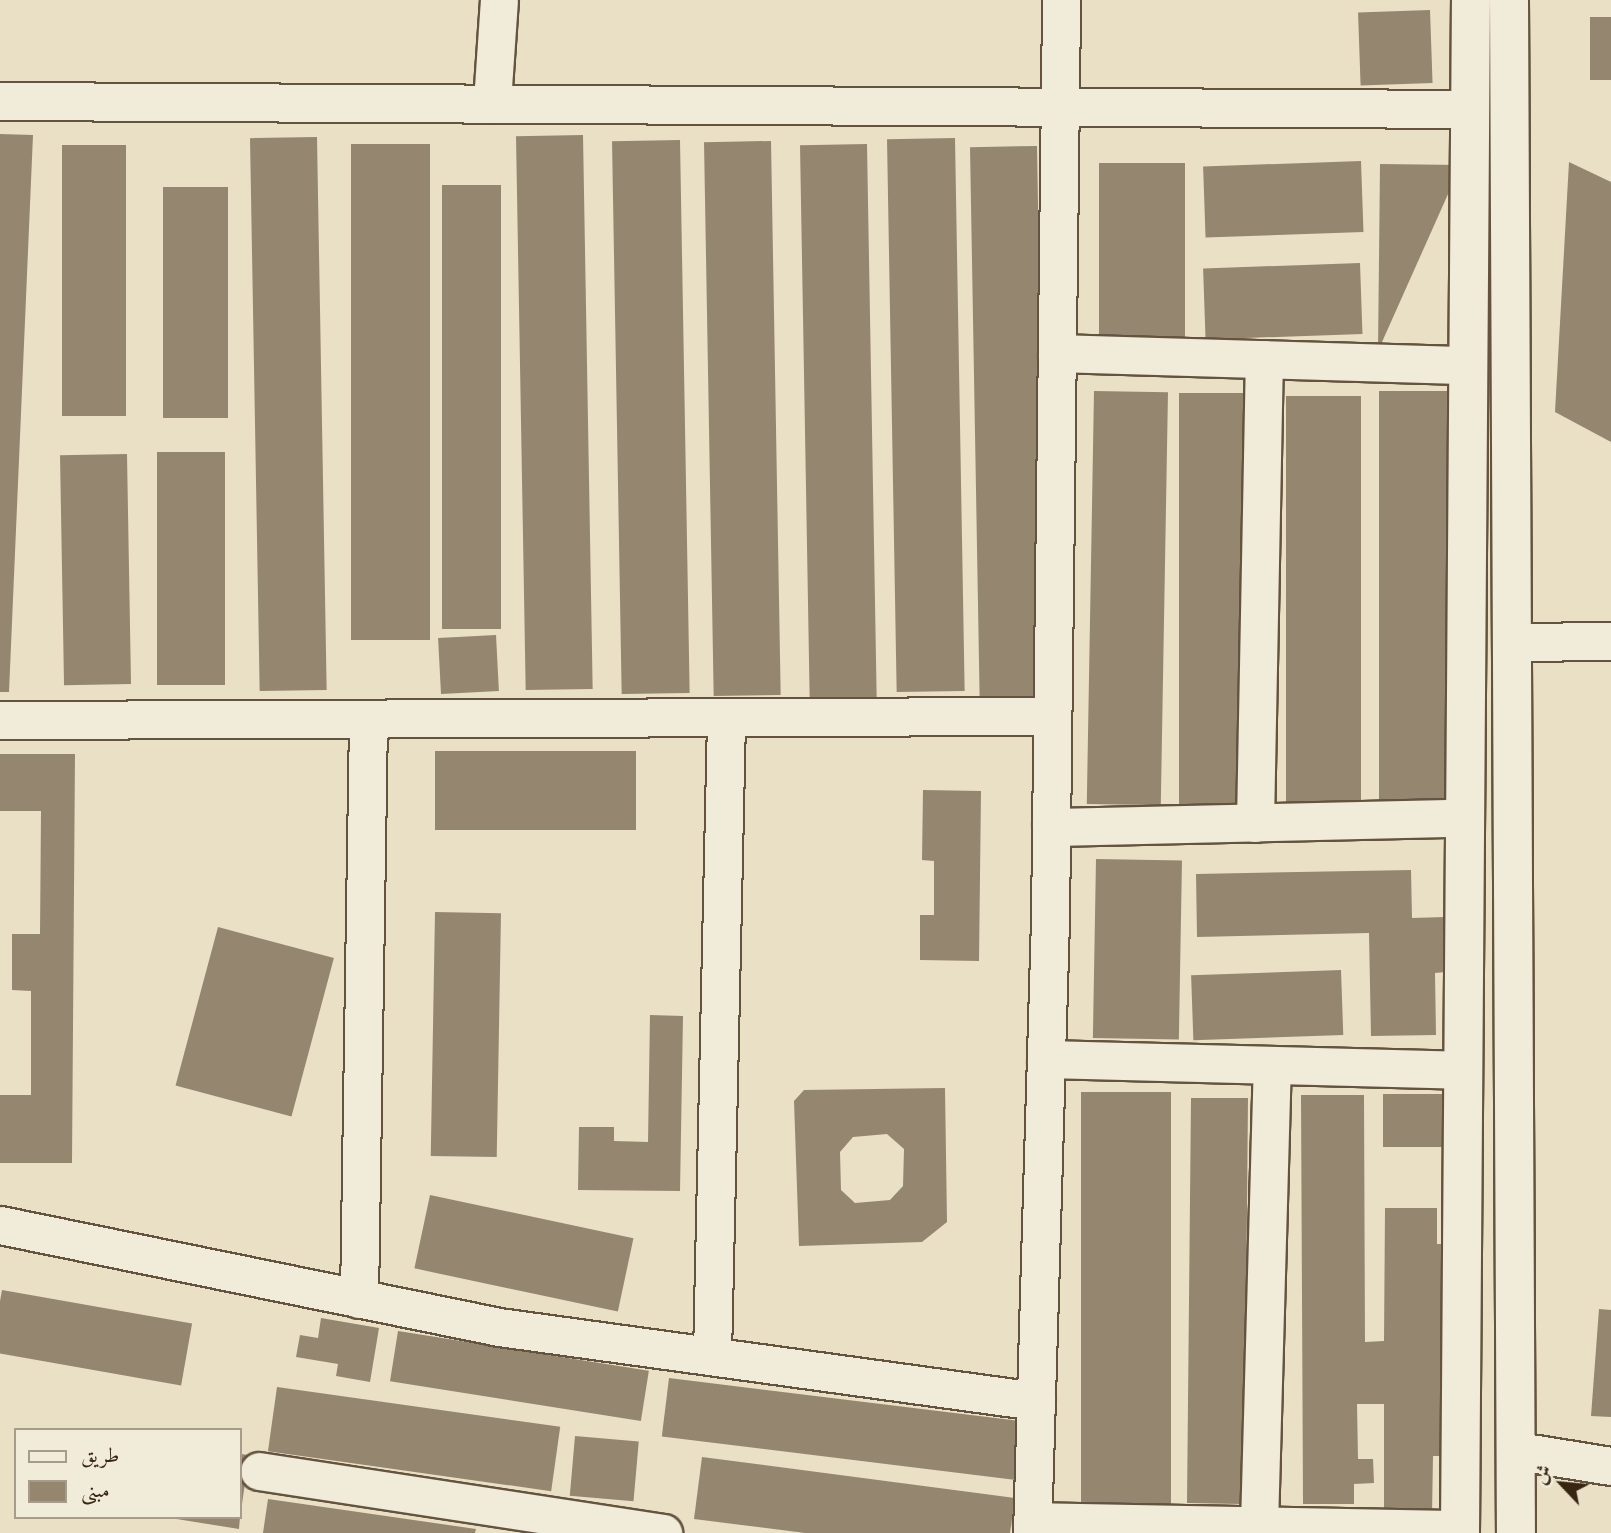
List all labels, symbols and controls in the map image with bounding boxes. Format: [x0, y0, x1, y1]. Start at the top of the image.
legend [14, 1428, 242, 1519]
text: طريق [81, 1443, 119, 1469]
north arrow [1527, 1449, 1597, 1519]
text: ش [1528, 1461, 1557, 1488]
text: مبنى [81, 1478, 110, 1504]

